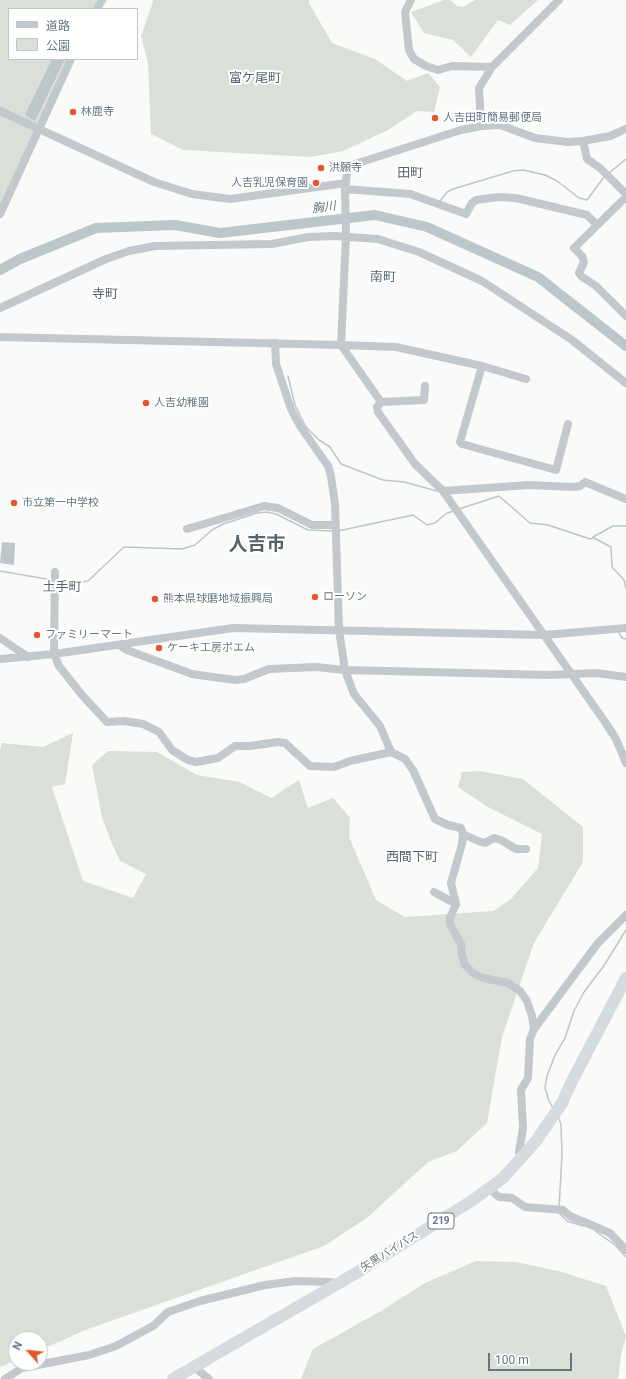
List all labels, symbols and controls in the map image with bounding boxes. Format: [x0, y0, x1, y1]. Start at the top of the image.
legend [8, 8, 138, 60]
text: 道路 [46, 19, 70, 33]
text: 公園 [46, 39, 70, 53]
district label: 富ケ尾町 [229, 71, 281, 87]
place label: 林鹿寺 [81, 105, 114, 119]
marker: 林鹿寺 [68, 107, 78, 117]
place label: 人吉田町簡易郵便局 [443, 111, 542, 125]
marker: 人吉田町簡易郵便局 [430, 113, 440, 123]
place label: 洪願寺 [329, 161, 362, 175]
marker: 洪願寺 [316, 163, 326, 173]
district label: 田町 [397, 166, 423, 182]
place label: 人吉乳児保育園 [231, 176, 308, 190]
marker: 人吉乳児保育園 [311, 178, 321, 188]
water label: 胸川 [311, 199, 337, 217]
district label: 南町 [370, 270, 396, 286]
district label: 寺町 [92, 287, 118, 303]
place label: 人吉幼稚園 [154, 396, 209, 410]
marker: 人吉幼稚園 [141, 398, 151, 408]
place label: 市立第一中学校 [22, 496, 99, 510]
marker: 市立第一中学校 [9, 498, 19, 508]
district label: 人吉市 [229, 534, 285, 556]
district label: 土手町 [43, 580, 81, 596]
place label: ローソン [323, 590, 367, 604]
place label: 熊本県球磨地域振興局 [163, 592, 273, 606]
marker: ローソン [310, 592, 320, 602]
marker: 熊本県球磨地域振興局 [150, 594, 160, 604]
place label: ファミリーマート [45, 628, 133, 642]
marker: ファミリーマート [32, 630, 42, 640]
place label: ケーキ工房ポエム [167, 641, 255, 655]
marker: ケーキ工房ポエム [154, 643, 164, 653]
district label: 西間下町 [386, 850, 438, 866]
road number: 219 [428, 1213, 454, 1229]
street label: 矢黒バイパス [359, 1229, 421, 1275]
north arrow [8, 1331, 48, 1371]
text: N [10, 1339, 25, 1352]
scale bar [490, 1345, 574, 1371]
text: 100 m [495, 1353, 529, 1367]

